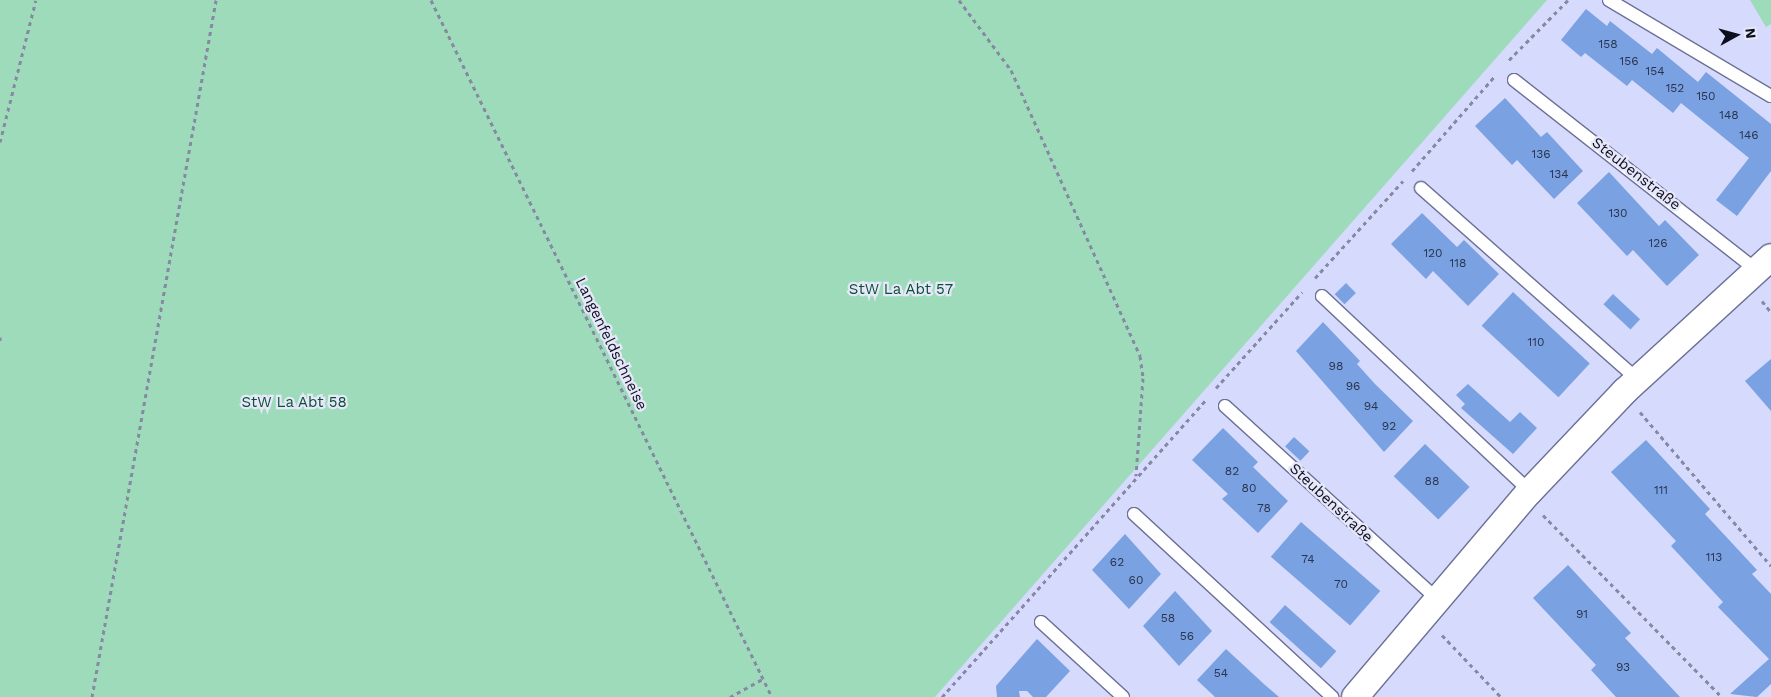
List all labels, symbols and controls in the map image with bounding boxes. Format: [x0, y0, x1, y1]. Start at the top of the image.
north arrow [1711, 10, 1761, 60]
text: N [1742, 27, 1759, 39]
house number: 158 [1598, 38, 1618, 52]
house number: 156 [1620, 55, 1638, 69]
house number: 154 [1646, 65, 1664, 79]
house number: 152 [1666, 82, 1684, 96]
house number: 150 [1696, 90, 1716, 104]
house number: 148 [1719, 109, 1739, 123]
house number: 146 [1739, 129, 1759, 143]
street label: Steubenstraße [1588, 134, 1684, 214]
house number: 136 [1532, 148, 1550, 162]
house number: 134 [1549, 168, 1569, 182]
house number: 130 [1608, 207, 1628, 221]
house number: 126 [1649, 237, 1667, 251]
house number: 120 [1423, 247, 1443, 261]
house number: 118 [1450, 257, 1466, 271]
street label: Langenfeldschneise [571, 275, 651, 413]
park label: StW La Abt 57 [848, 281, 954, 299]
house number: 110 [1528, 336, 1544, 350]
house number: 98 [1329, 360, 1343, 374]
house number: 96 [1346, 380, 1360, 394]
park label: StW La Abt 58 [241, 394, 347, 412]
house number: 94 [1364, 400, 1378, 414]
house number: 92 [1382, 420, 1396, 434]
street label: Steubenstraße [1285, 460, 1377, 546]
house number: 82 [1225, 465, 1239, 479]
house number: 88 [1425, 475, 1439, 489]
house number: 80 [1242, 482, 1256, 496]
house number: 111 [1654, 484, 1668, 498]
house number: 78 [1257, 502, 1271, 516]
house number: 113 [1706, 551, 1722, 565]
house number: 74 [1301, 553, 1315, 567]
house number: 62 [1110, 556, 1124, 570]
house number: 60 [1129, 574, 1143, 588]
house number: 70 [1334, 578, 1348, 592]
house number: 91 [1576, 608, 1588, 622]
house number: 58 [1161, 612, 1175, 626]
house number: 56 [1180, 630, 1194, 644]
house number: 93 [1616, 661, 1630, 675]
house number: 54 [1214, 667, 1228, 681]

